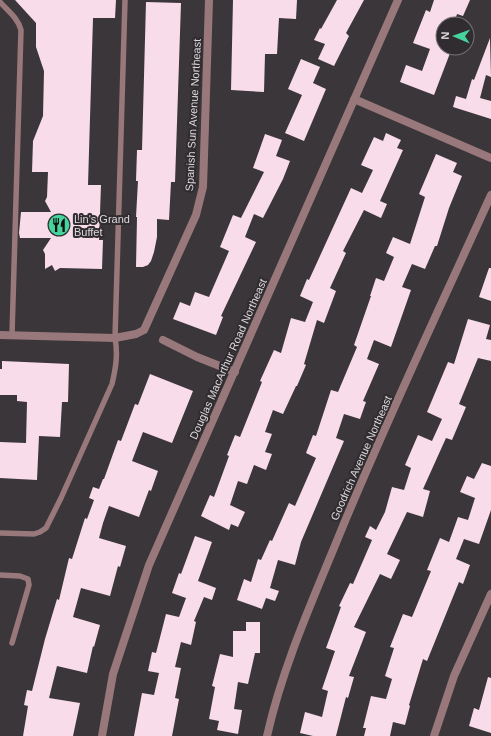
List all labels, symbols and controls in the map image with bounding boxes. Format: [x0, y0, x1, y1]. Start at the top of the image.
north arrow [435, 16, 475, 56]
text: N [439, 31, 451, 40]
street label: Spanish Sun Avenue Northeast [183, 38, 203, 192]
restaurant icon: Lin's Grand Buffet [46, 212, 72, 238]
place label: Lin's Grand Buffet [74, 213, 130, 238]
street label: Douglas MacArthur Road Northeast [187, 277, 269, 441]
street label: Goodrich Avenue Northeast [328, 394, 394, 522]

